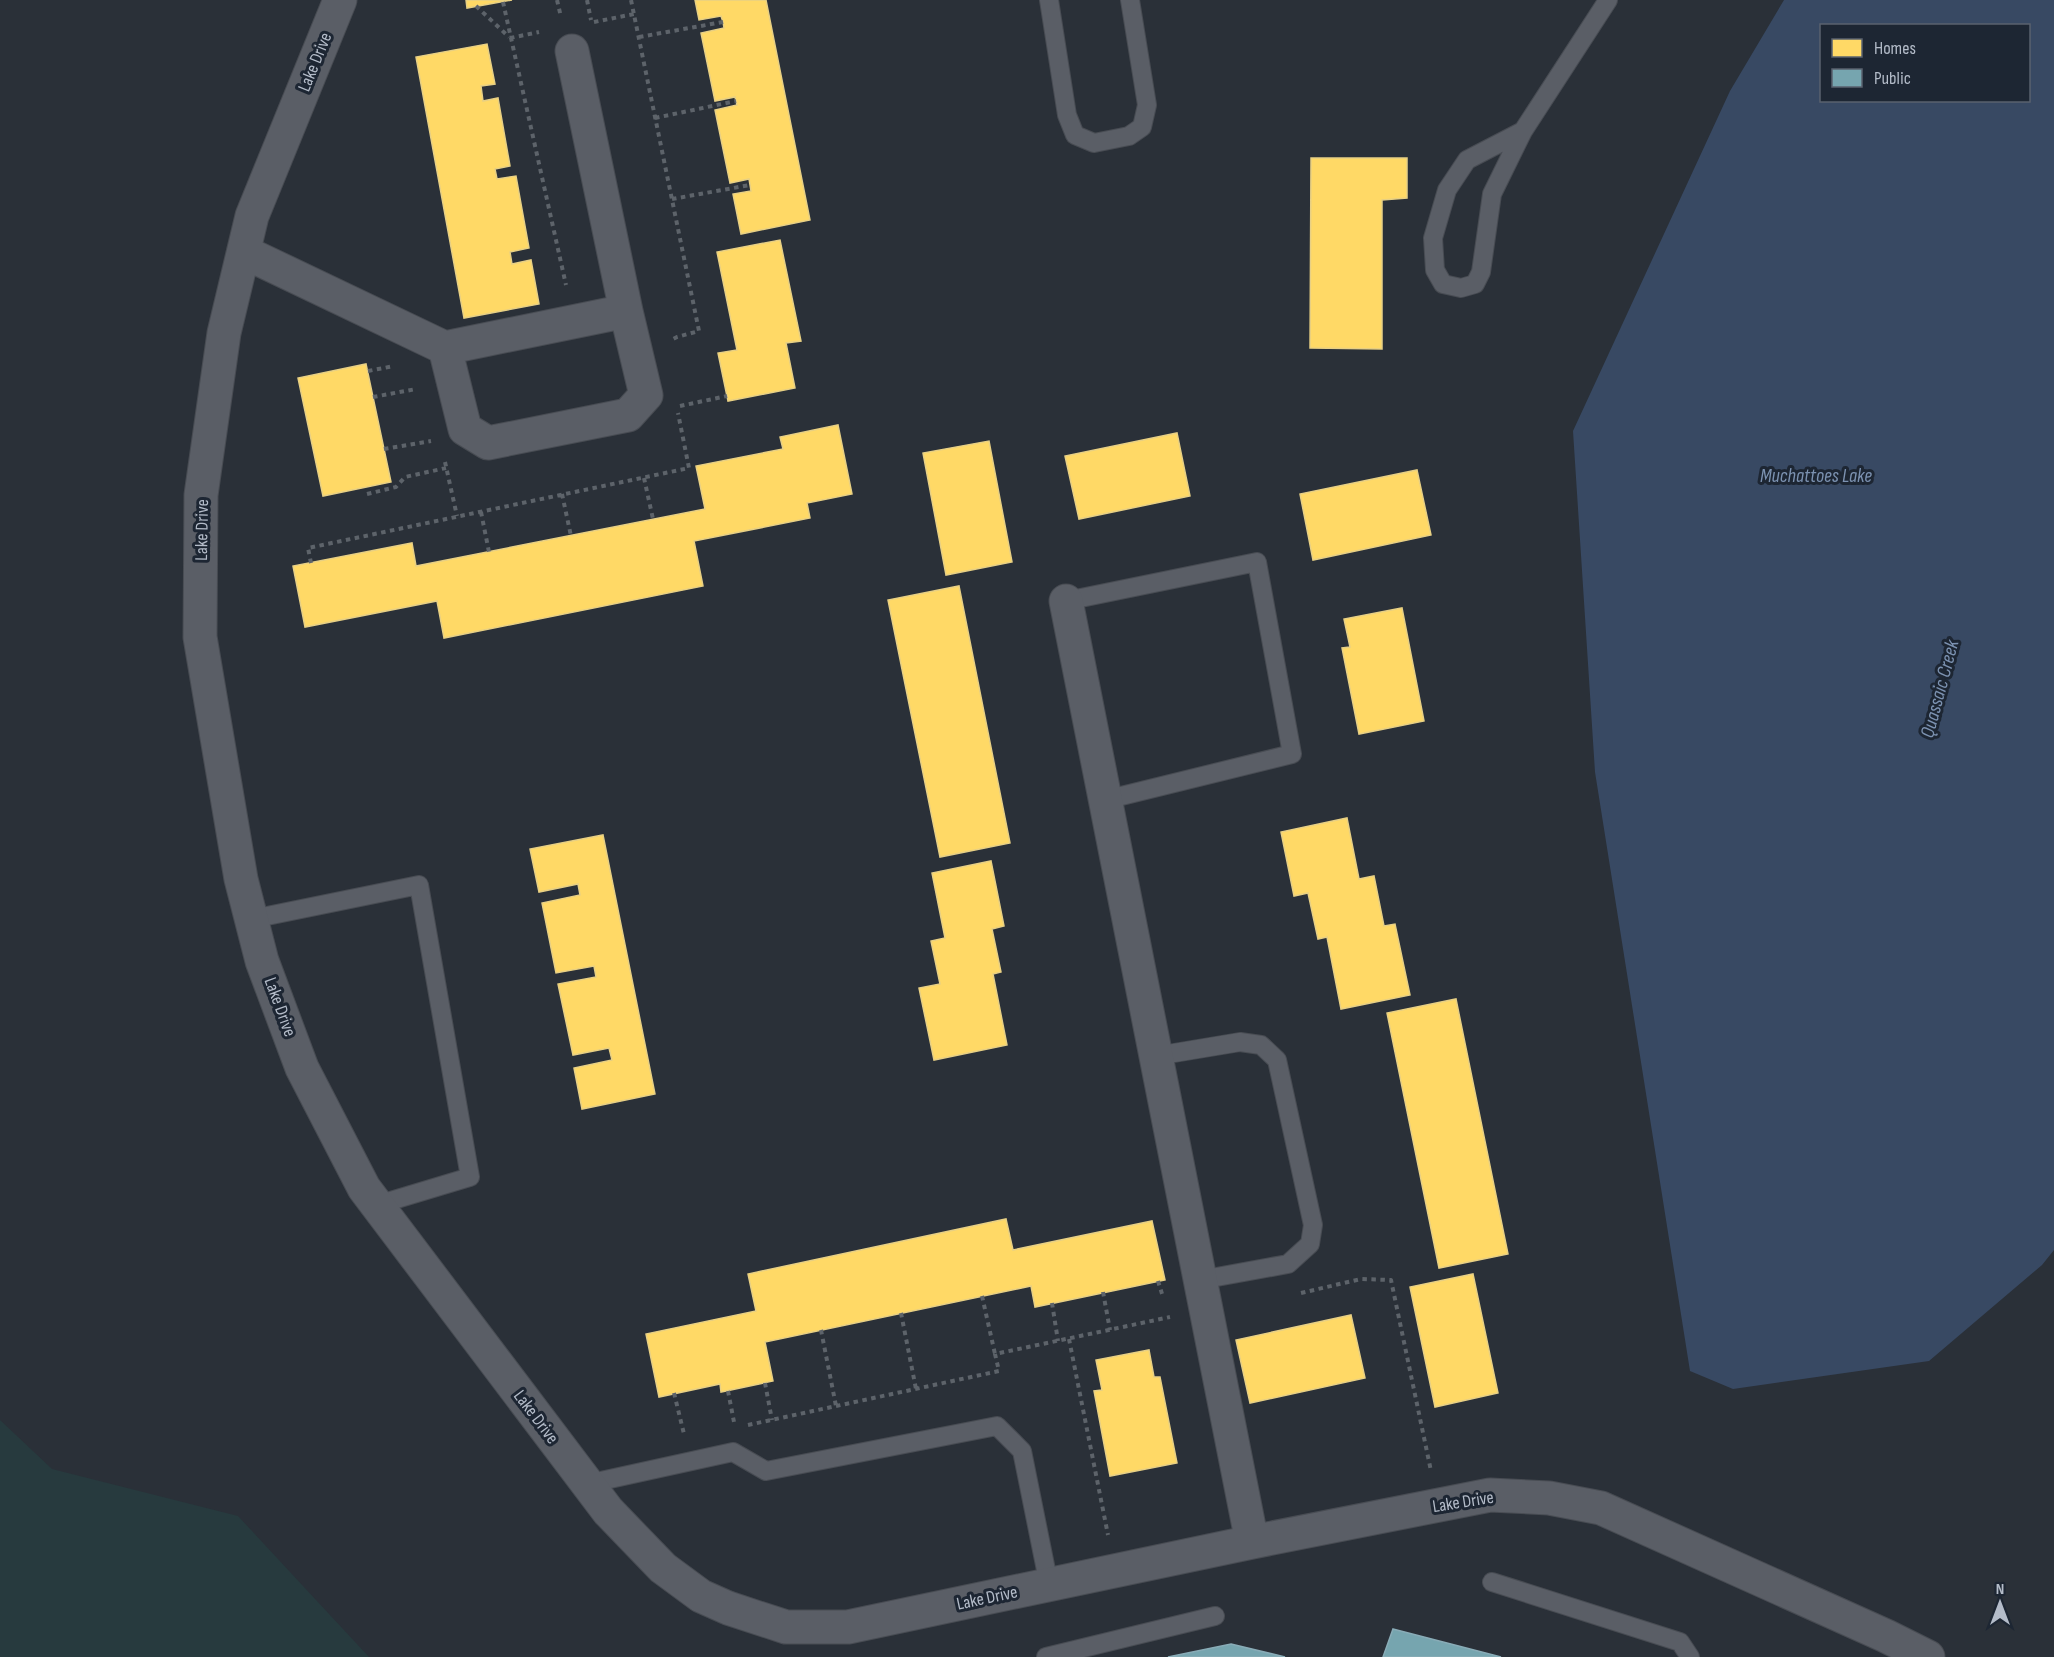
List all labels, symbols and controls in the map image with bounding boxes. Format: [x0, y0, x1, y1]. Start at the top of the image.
legend [1820, 24, 2030, 102]
street label: Lake Drive [294, 29, 336, 95]
text: Homes [1874, 38, 1916, 59]
text: Public [1874, 68, 1911, 89]
water label: Muchattoes Lake [1760, 464, 1872, 488]
street label: Lake Drive [191, 499, 213, 561]
water label: Quassaic Creek [1915, 637, 1965, 741]
street label: Lake Drive [260, 974, 300, 1040]
street label: Lake Drive [509, 1386, 563, 1448]
street label: Lake Drive [1431, 1487, 1495, 1517]
north arrow [1970, 1573, 2030, 1633]
text: N [1996, 1580, 2004, 1599]
street label: Lake Drive [955, 1581, 1019, 1615]

